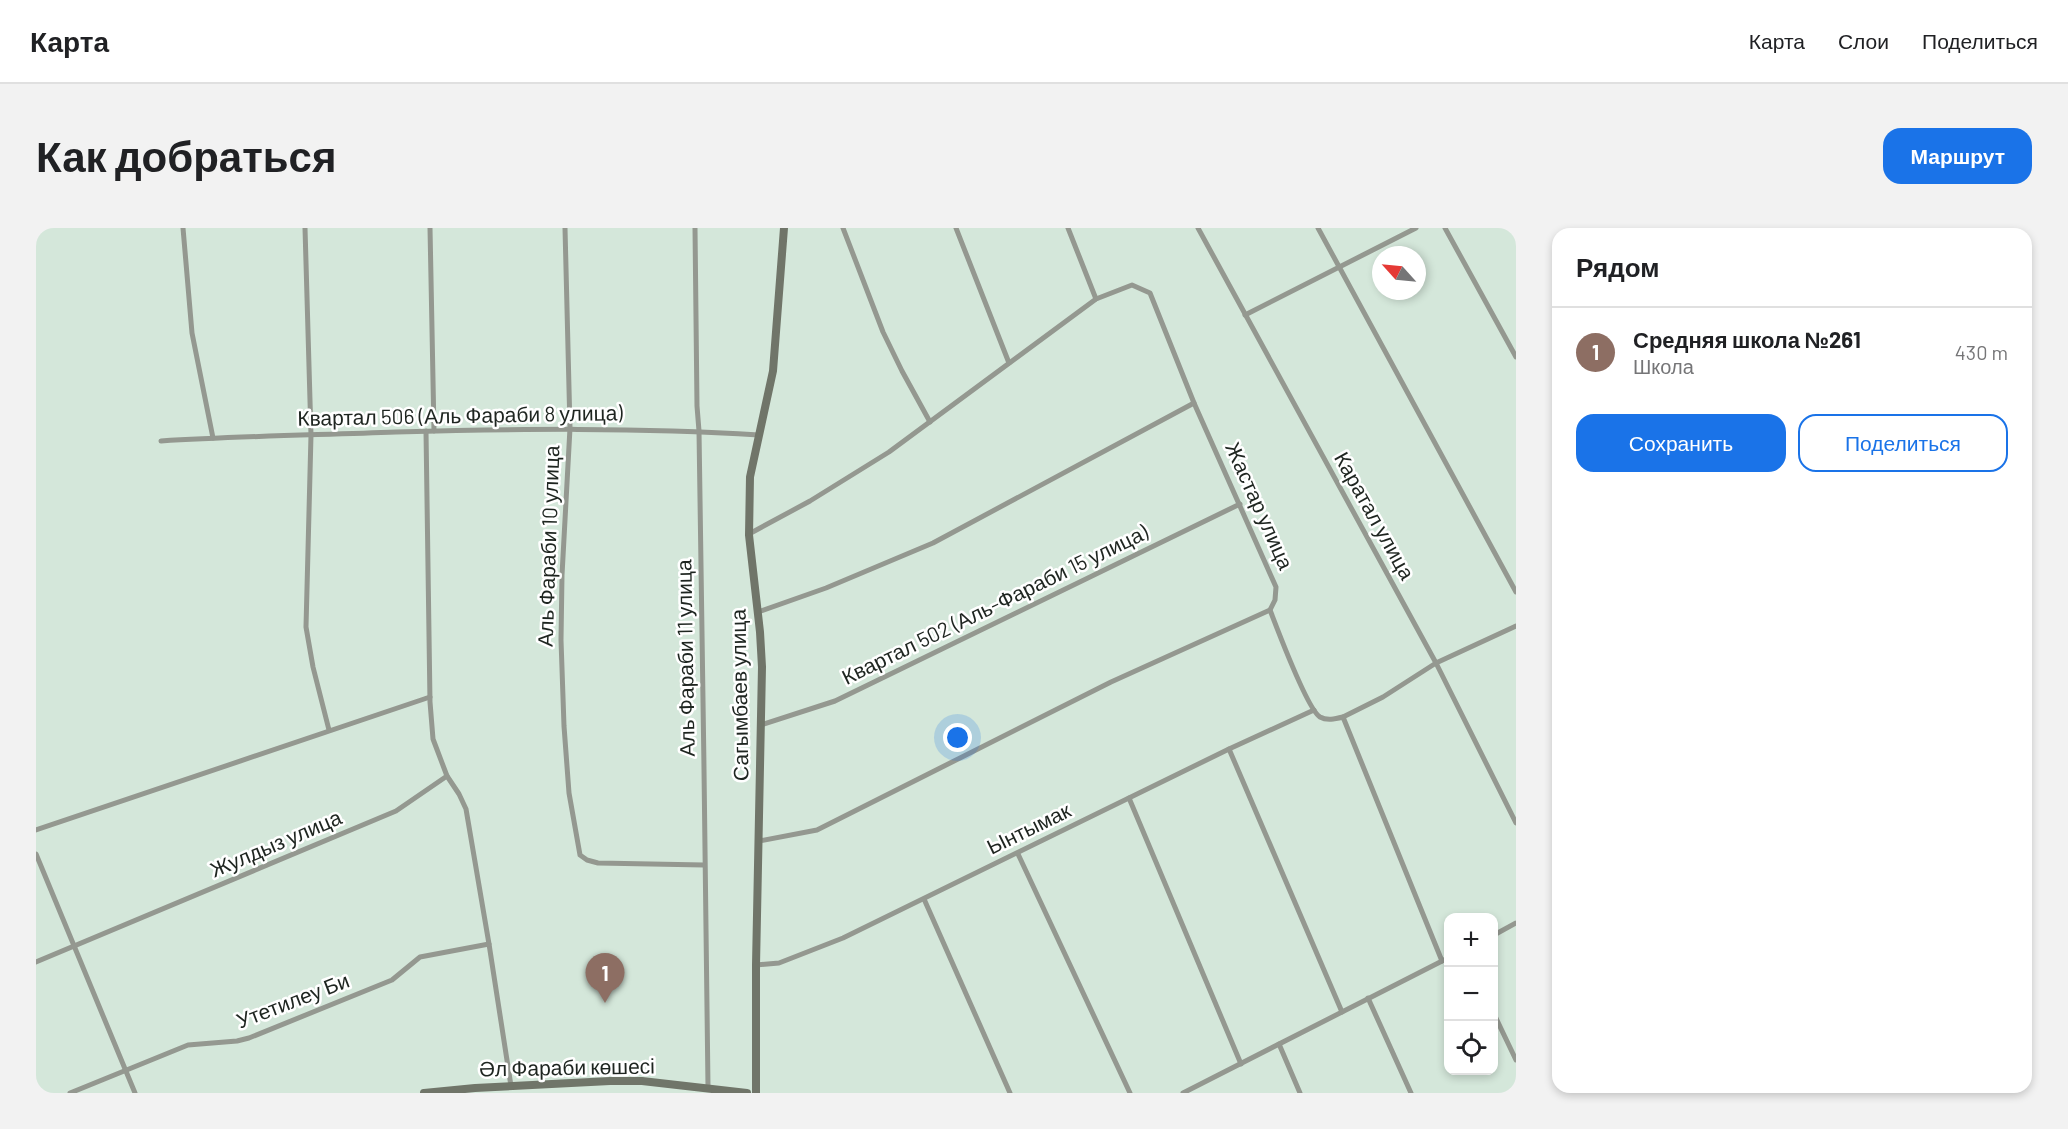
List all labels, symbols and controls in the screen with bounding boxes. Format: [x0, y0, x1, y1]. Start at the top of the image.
text: Карта [30, 24, 109, 58]
text: Карта [1749, 28, 1805, 53]
text: Слои [1838, 28, 1889, 53]
text: Поделиться [1922, 28, 2038, 53]
button: Маршрут [1883, 128, 2032, 184]
text: Как добраться [36, 130, 336, 180]
north arrow [1372, 246, 1426, 300]
text: Рядом [1576, 251, 1659, 282]
text: Средняя школа №261 [1633, 326, 1861, 352]
text: 1 [1592, 340, 1599, 364]
text: 430 m [1955, 340, 2008, 364]
text: Школа [1633, 354, 1694, 378]
street label: Квартал 506 (Аль Фараби 8 улица) [297, 399, 623, 430]
button: Сохранить [1576, 414, 1786, 472]
button: Поделиться [1798, 414, 2008, 472]
street label: Жастар улица [1221, 438, 1300, 573]
street label: Аль Фараби 10 улица [531, 445, 564, 647]
street label: Каратал улица [1330, 447, 1421, 584]
street label: Квартал 502 (Аль-Фараби 15 улица) [837, 518, 1152, 689]
street label: Аль Фараби 11 улица [670, 559, 699, 757]
street label: Сагымбаев улица [724, 608, 752, 781]
your location [943, 723, 972, 752]
street label: Ынтымак [982, 796, 1075, 859]
street label: Жулдыз улица [206, 804, 345, 882]
map controls [1444, 913, 1498, 1075]
button: + [1444, 913, 1498, 967]
pin: 1 [586, 954, 624, 1003]
street label: Утетилеу Би [232, 967, 352, 1033]
button: − [1444, 967, 1498, 1021]
button: locate [1444, 1021, 1498, 1075]
street label: Әл Фараби көшесі [479, 1052, 655, 1081]

